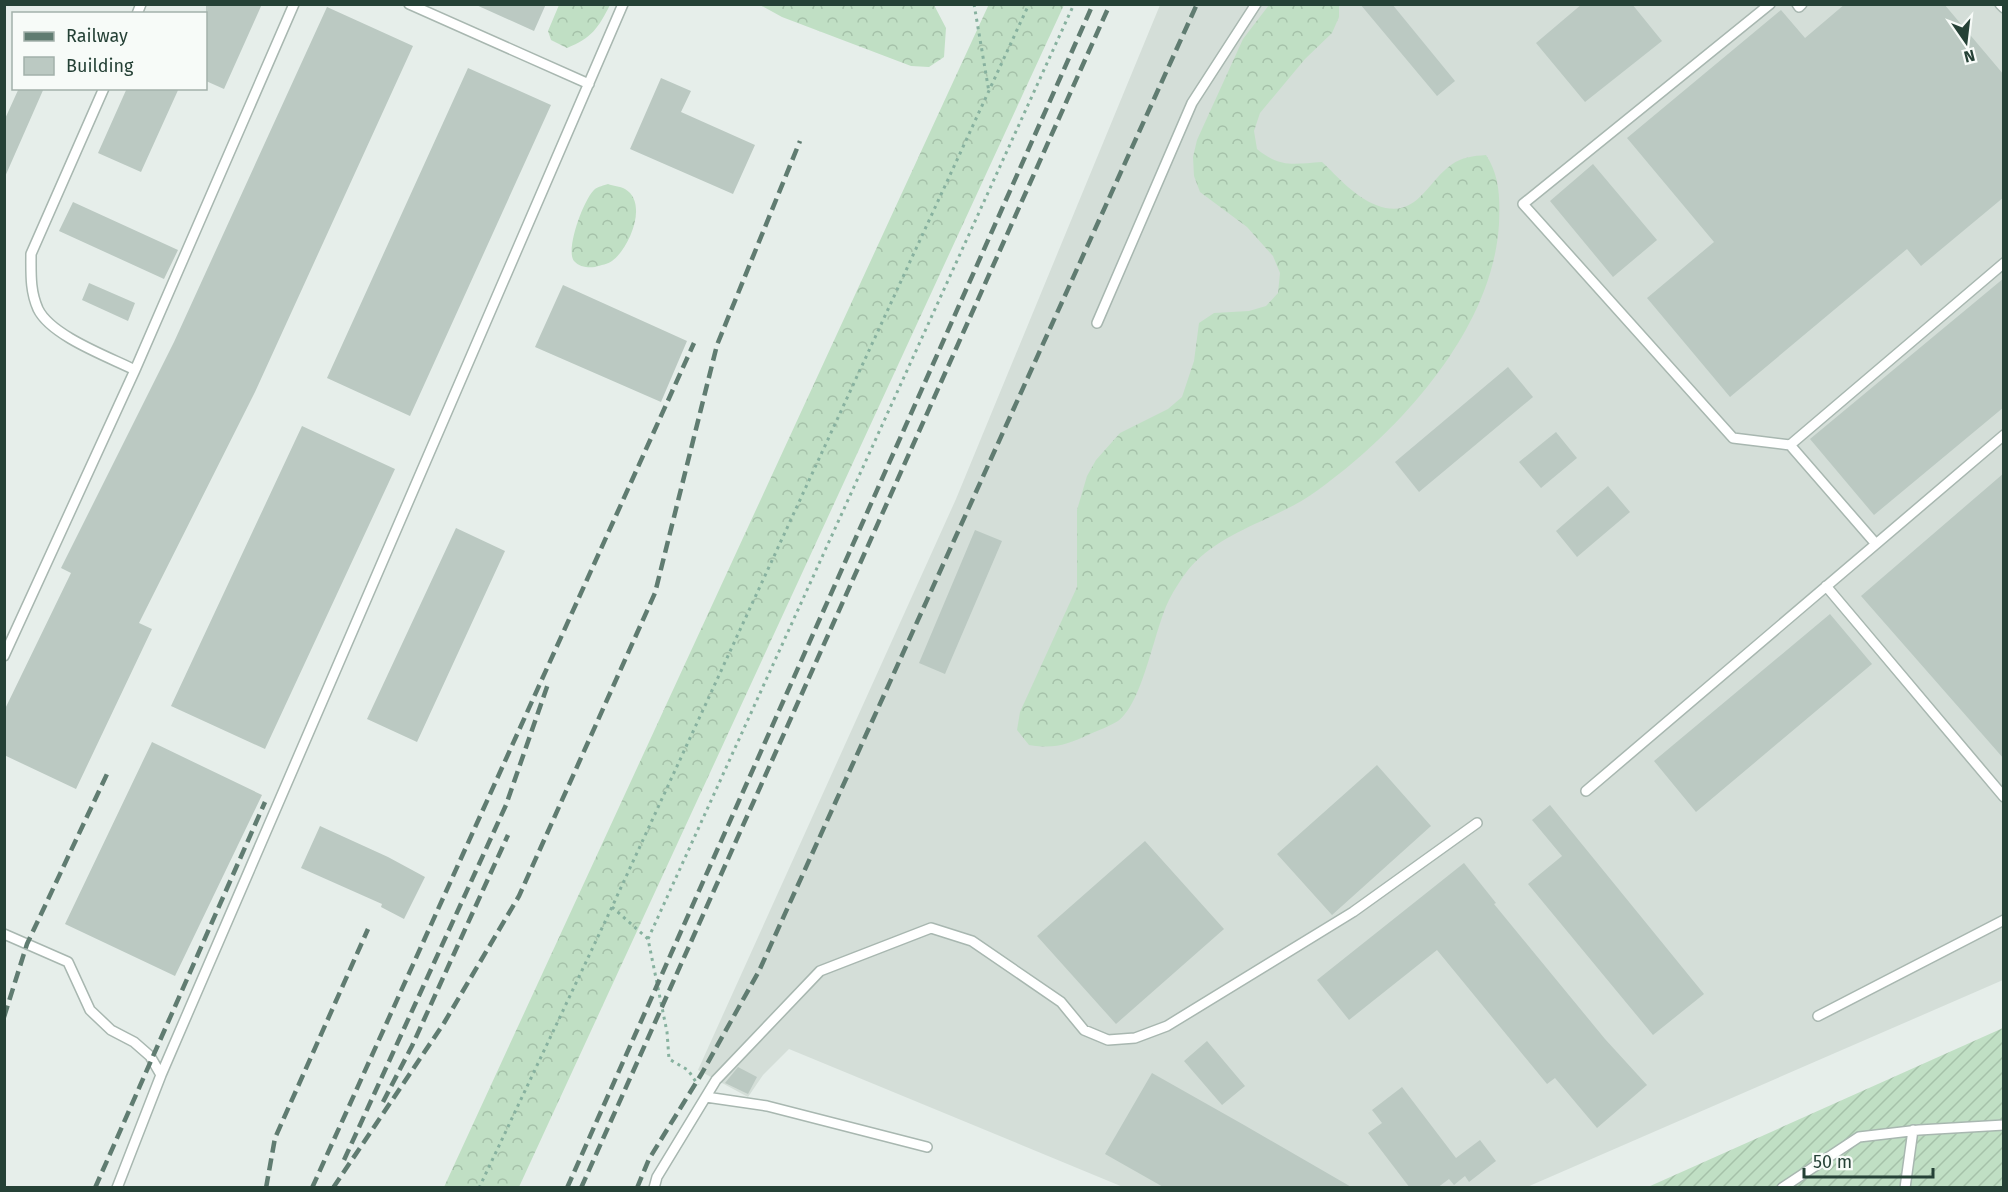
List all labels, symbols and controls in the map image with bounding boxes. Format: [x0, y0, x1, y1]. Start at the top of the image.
legend [12, 12, 207, 90]
north arrow [1936, 12, 1996, 72]
text: Railway [66, 25, 128, 47]
text: N [1962, 46, 1977, 67]
text: Building [66, 55, 134, 77]
scale bar [1804, 1141, 1933, 1179]
text: 50 m [1813, 1151, 1852, 1173]

